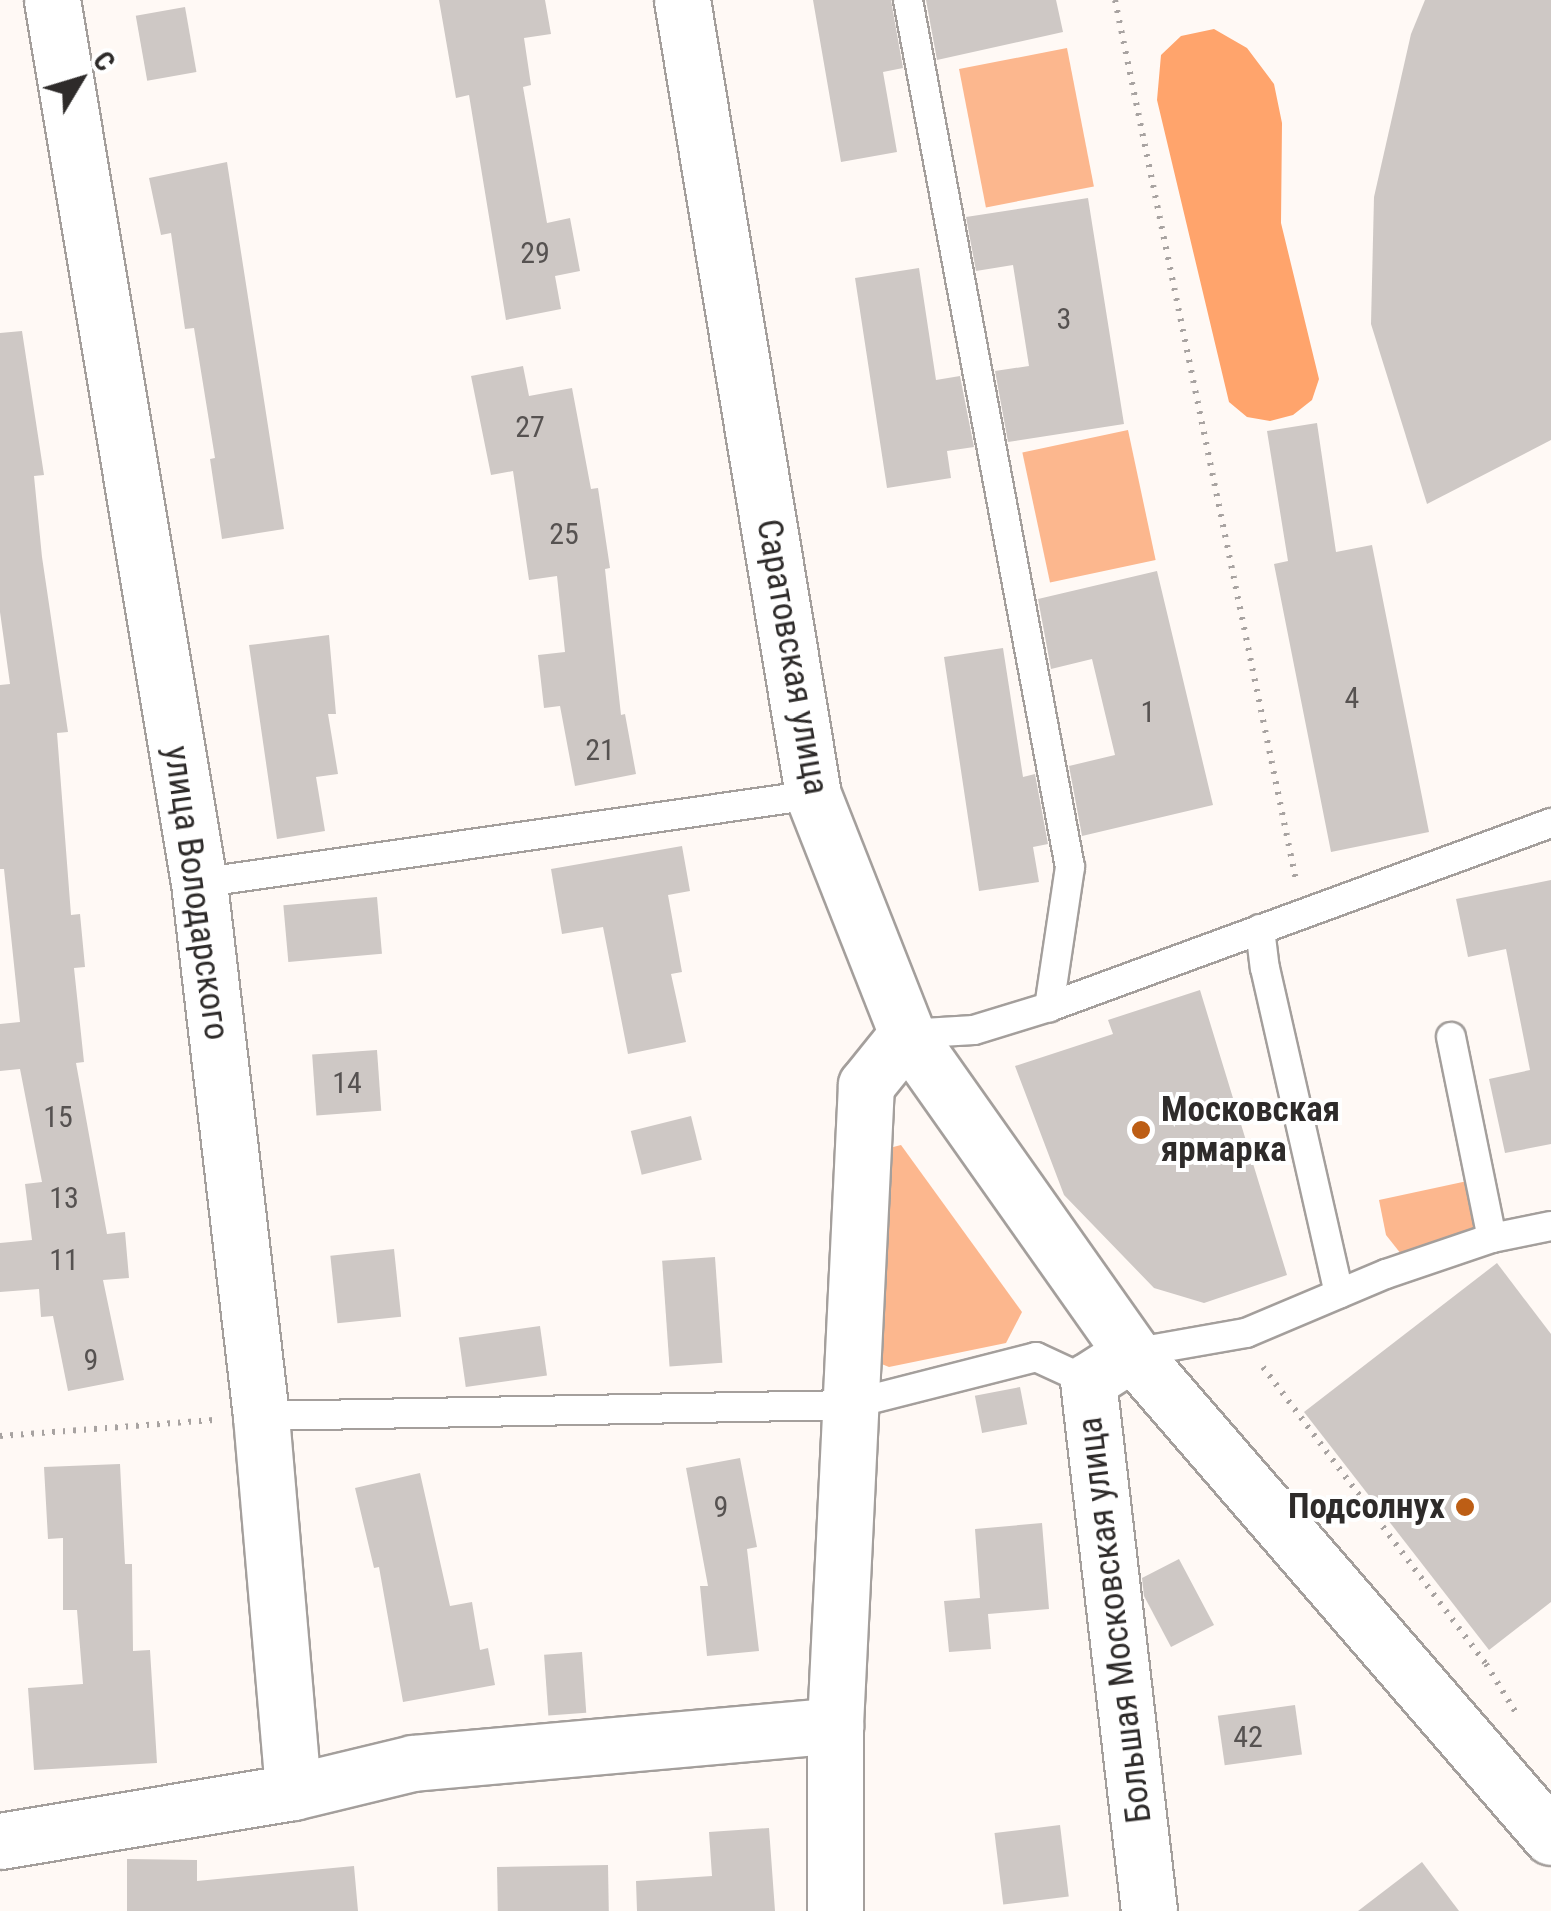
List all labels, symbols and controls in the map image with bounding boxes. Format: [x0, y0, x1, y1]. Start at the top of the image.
north arrow [30, 30, 130, 130]
text: С [86, 45, 122, 78]
house number: 29 [520, 235, 550, 271]
house number: 3 [1057, 301, 1071, 337]
house number: 27 [515, 409, 545, 445]
house number: 25 [549, 516, 579, 552]
street label: Саратовская улица [747, 516, 837, 798]
house number: 4 [1345, 680, 1359, 716]
house number: 1 [1141, 694, 1155, 730]
house number: 21 [585, 732, 615, 768]
street label: улица Володарского [155, 743, 237, 1043]
house number: 14 [332, 1065, 362, 1101]
place label: Московская ярмарка [1161, 1089, 1340, 1171]
house number: 15 [43, 1099, 73, 1135]
marker: Московская ярмарка [1130, 1119, 1152, 1141]
house number: 13 [49, 1180, 79, 1216]
house number: 11 [49, 1242, 79, 1278]
house number: 9 [84, 1342, 98, 1378]
street label: Большая Московская улица [1069, 1415, 1161, 1825]
place label: Подсолнух [1288, 1486, 1445, 1528]
house number: 9 [714, 1489, 728, 1525]
marker: Подсолнух [1454, 1496, 1476, 1518]
house number: 42 [1233, 1719, 1263, 1755]

